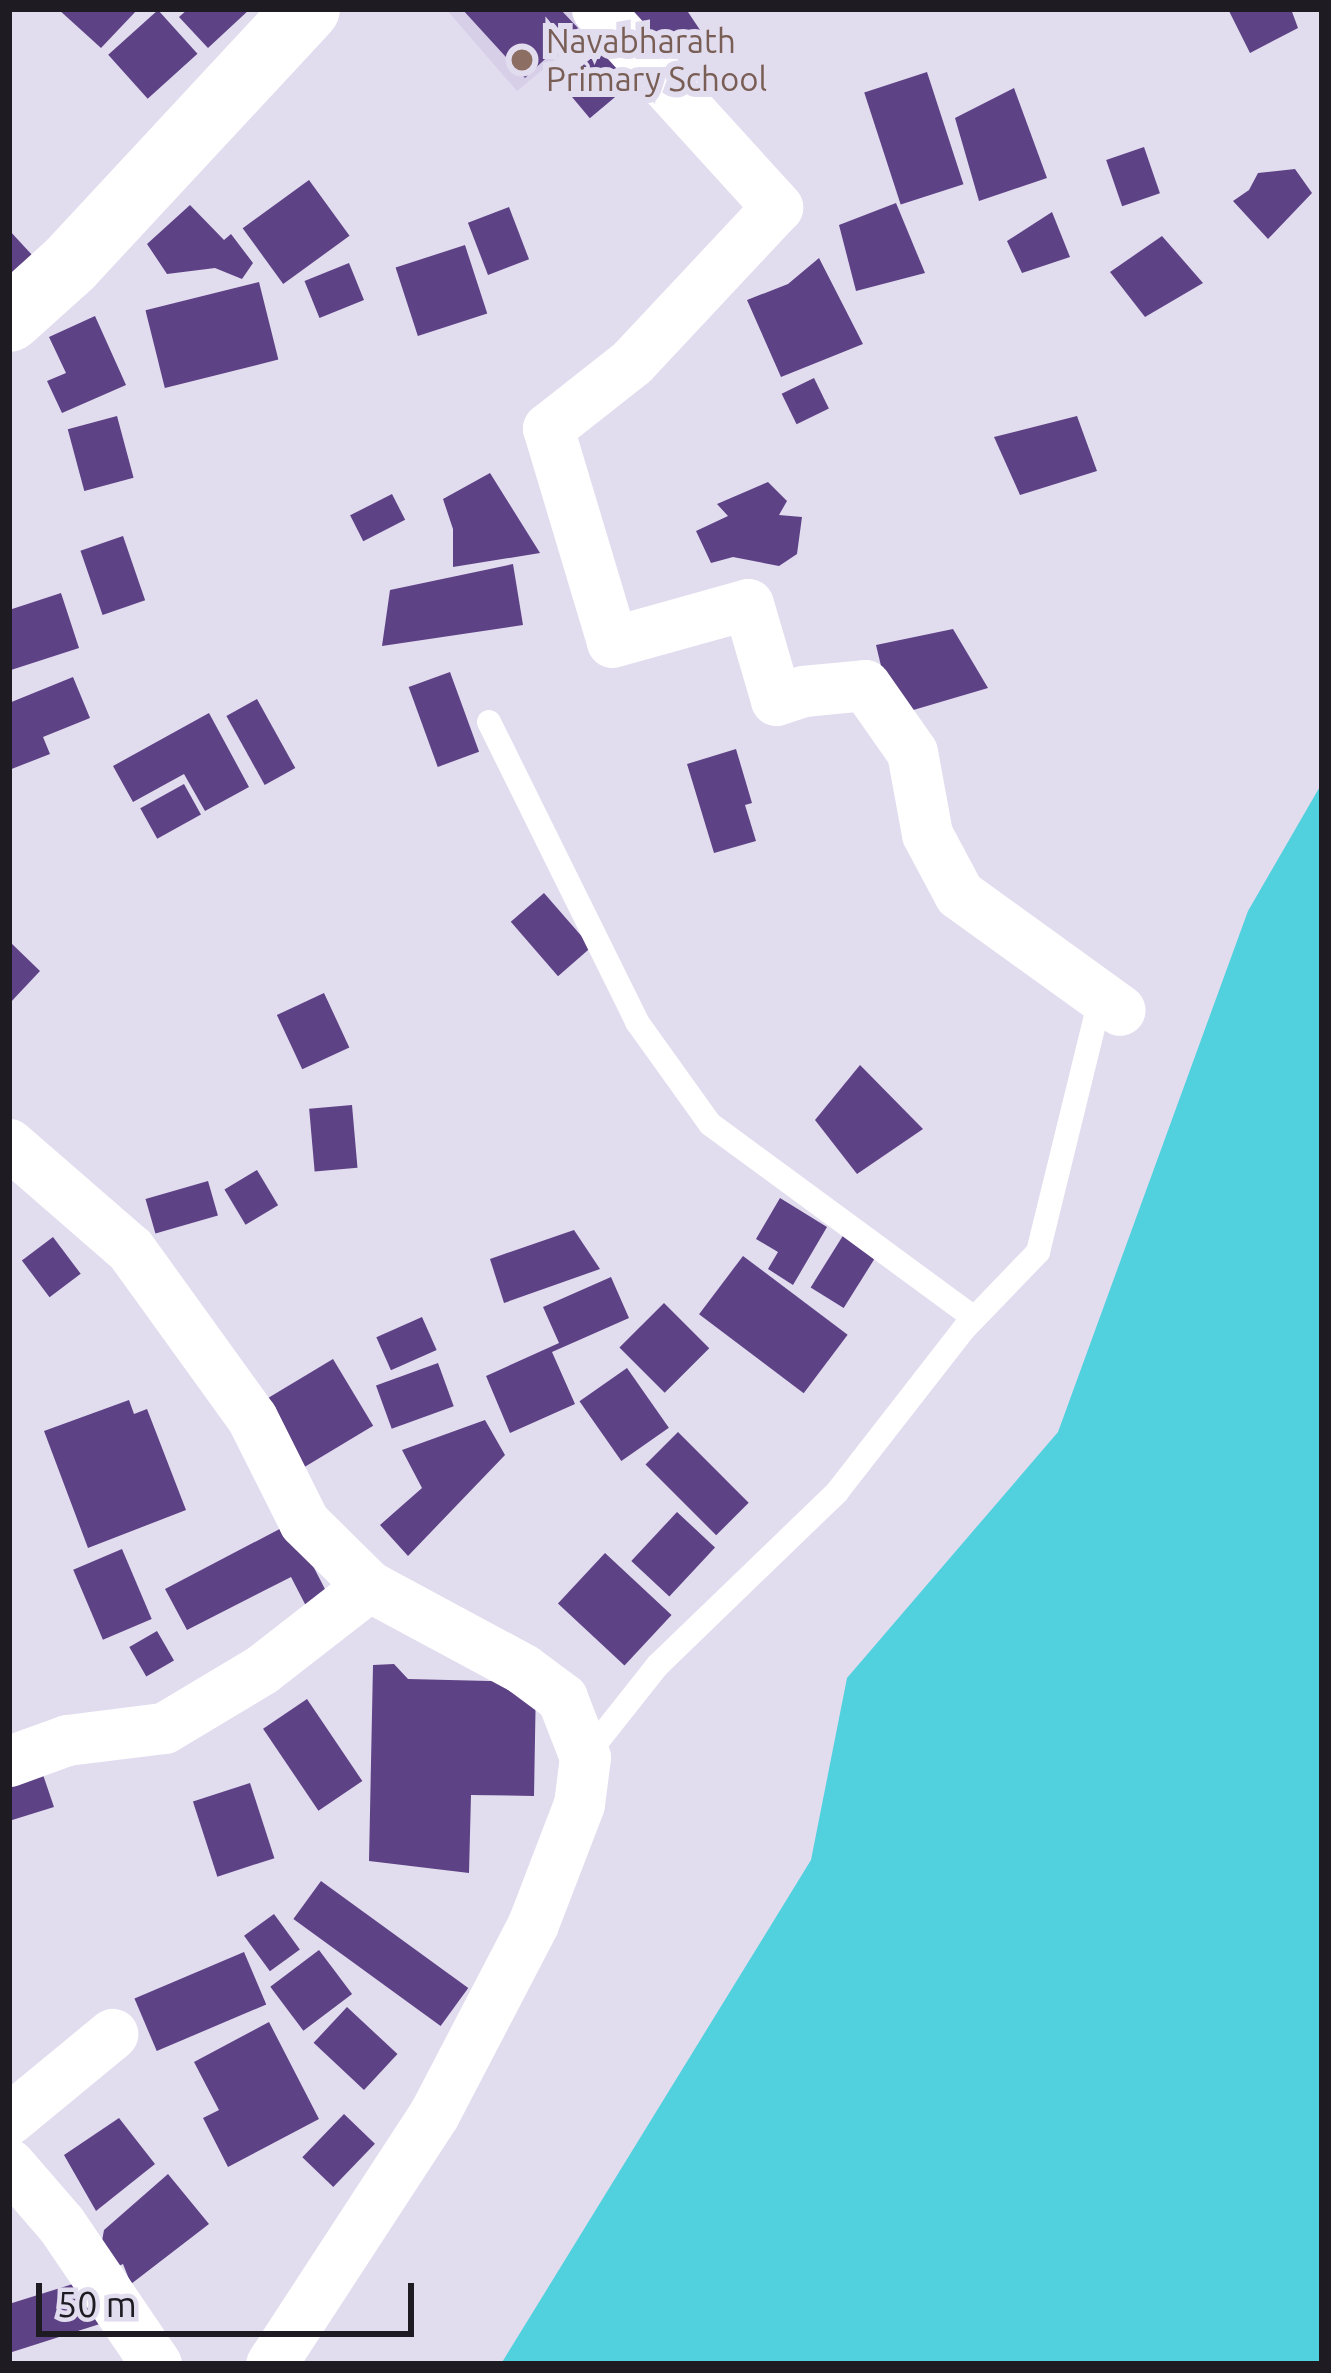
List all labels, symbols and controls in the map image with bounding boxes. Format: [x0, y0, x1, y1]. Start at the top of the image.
place label: Navabharath Primary School [546, 21, 767, 99]
marker: Navabharath Primary School [509, 47, 535, 73]
scale bar [42, 2259, 420, 2333]
text: 50 m [57, 2283, 137, 2324]

